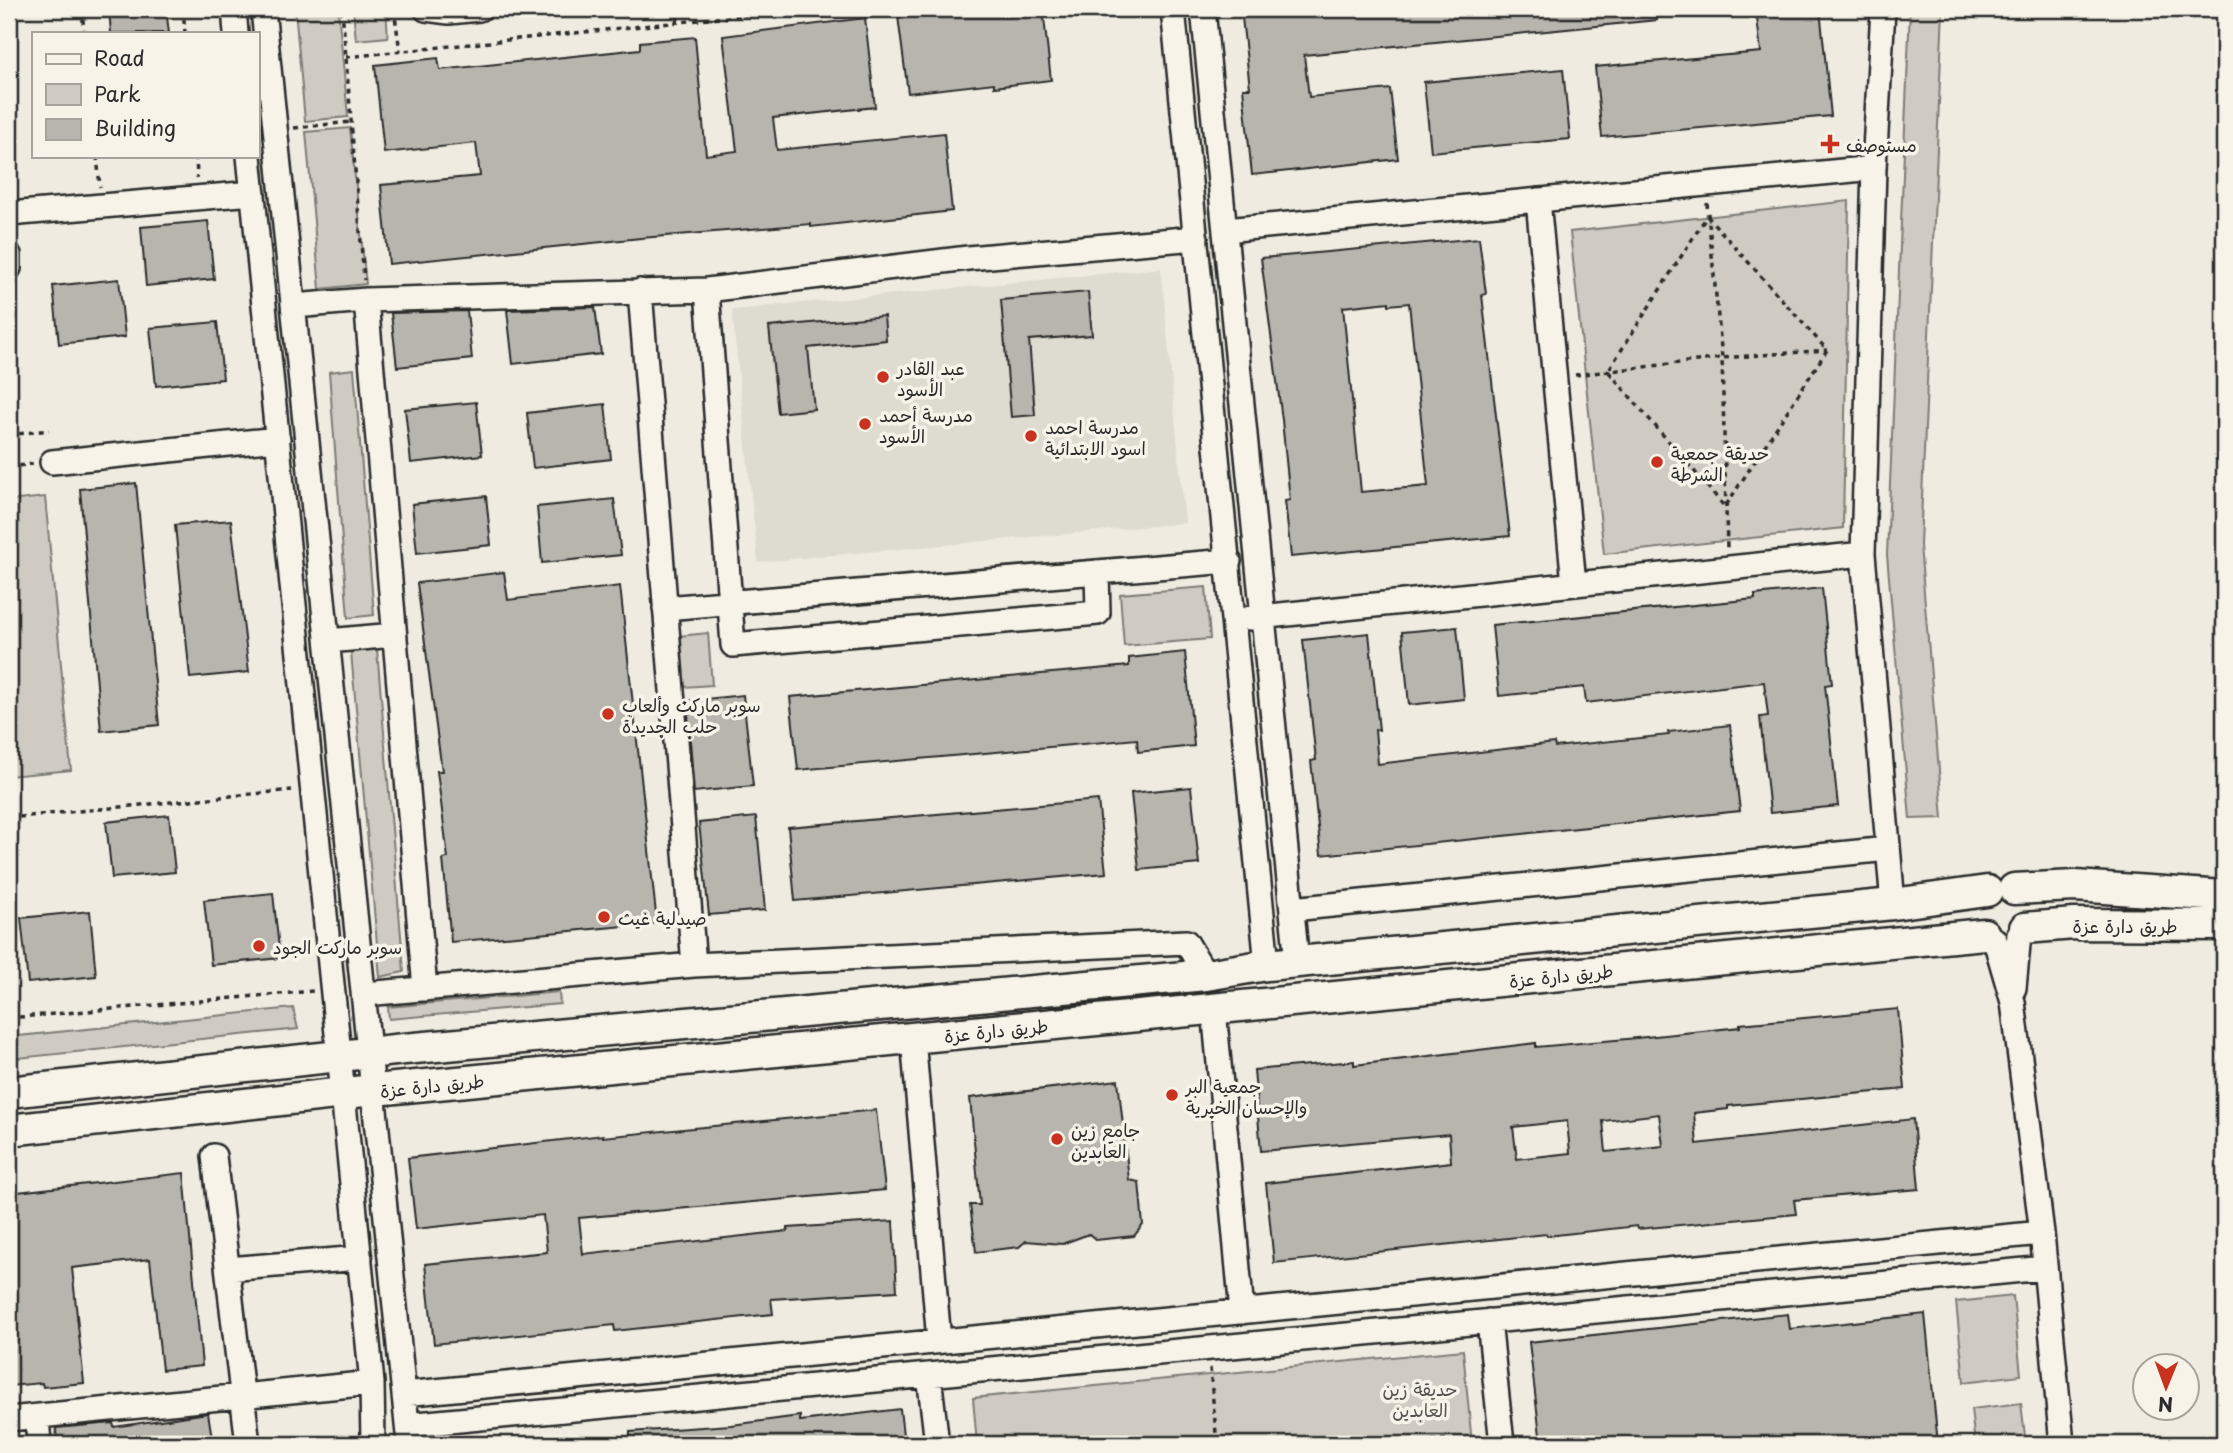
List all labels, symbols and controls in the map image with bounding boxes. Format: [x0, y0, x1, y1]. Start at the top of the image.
legend [32, 32, 259, 158]
text: Road [94, 41, 145, 73]
text: Park [94, 77, 141, 109]
text: Building [94, 111, 176, 143]
place label: مستوصف [1846, 131, 1917, 158]
marker: مستوصف [1820, 134, 1840, 154]
place label: عبد القادر الأسود [895, 354, 965, 402]
marker: عبد القادر الأسود [875, 369, 891, 385]
place label: مدرسة أحمد الأسود [879, 401, 973, 449]
place label: مدرسة احمد اسود الابتدائية [1045, 413, 1146, 461]
marker: مدرسة أحمد الأسود [857, 416, 873, 432]
marker: مدرسة احمد اسود الابتدائية [1023, 428, 1039, 444]
place label: حديقة جمعية الشرطة [1671, 439, 1769, 487]
marker: حديقة جمعية الشرطة [1649, 454, 1665, 470]
place label: سوبر ماركت وألعاب حلب الجديدة [622, 691, 761, 739]
marker: سوبر ماركت وألعاب حلب الجديدة [600, 706, 616, 722]
place label: صيدلية غيث [618, 904, 707, 931]
marker: صيدلية غيث [596, 909, 612, 925]
street label: طريق دارة عزة [2073, 912, 2177, 939]
place label: سوبر ماركت الجود [273, 933, 402, 960]
marker: سوبر ماركت الجود [251, 938, 267, 954]
street label: طريق دارة عزة [1507, 956, 1615, 994]
street label: طريق دارة عزة [942, 1011, 1050, 1049]
street label: طريق دارة عزة [378, 1066, 486, 1104]
place label: جمعية البر والإحسان الخيرية [1184, 1072, 1307, 1120]
marker: جمعية البر والإحسان الخيرية [1164, 1087, 1180, 1103]
place label: جامع زين العابدين [1071, 1116, 1140, 1164]
marker: جامع زين العابدين [1049, 1131, 1065, 1147]
north arrow [2132, 1352, 2202, 1422]
park label: حديقة زين العابدين [1382, 1375, 1458, 1423]
text: N [2158, 1391, 2173, 1419]

